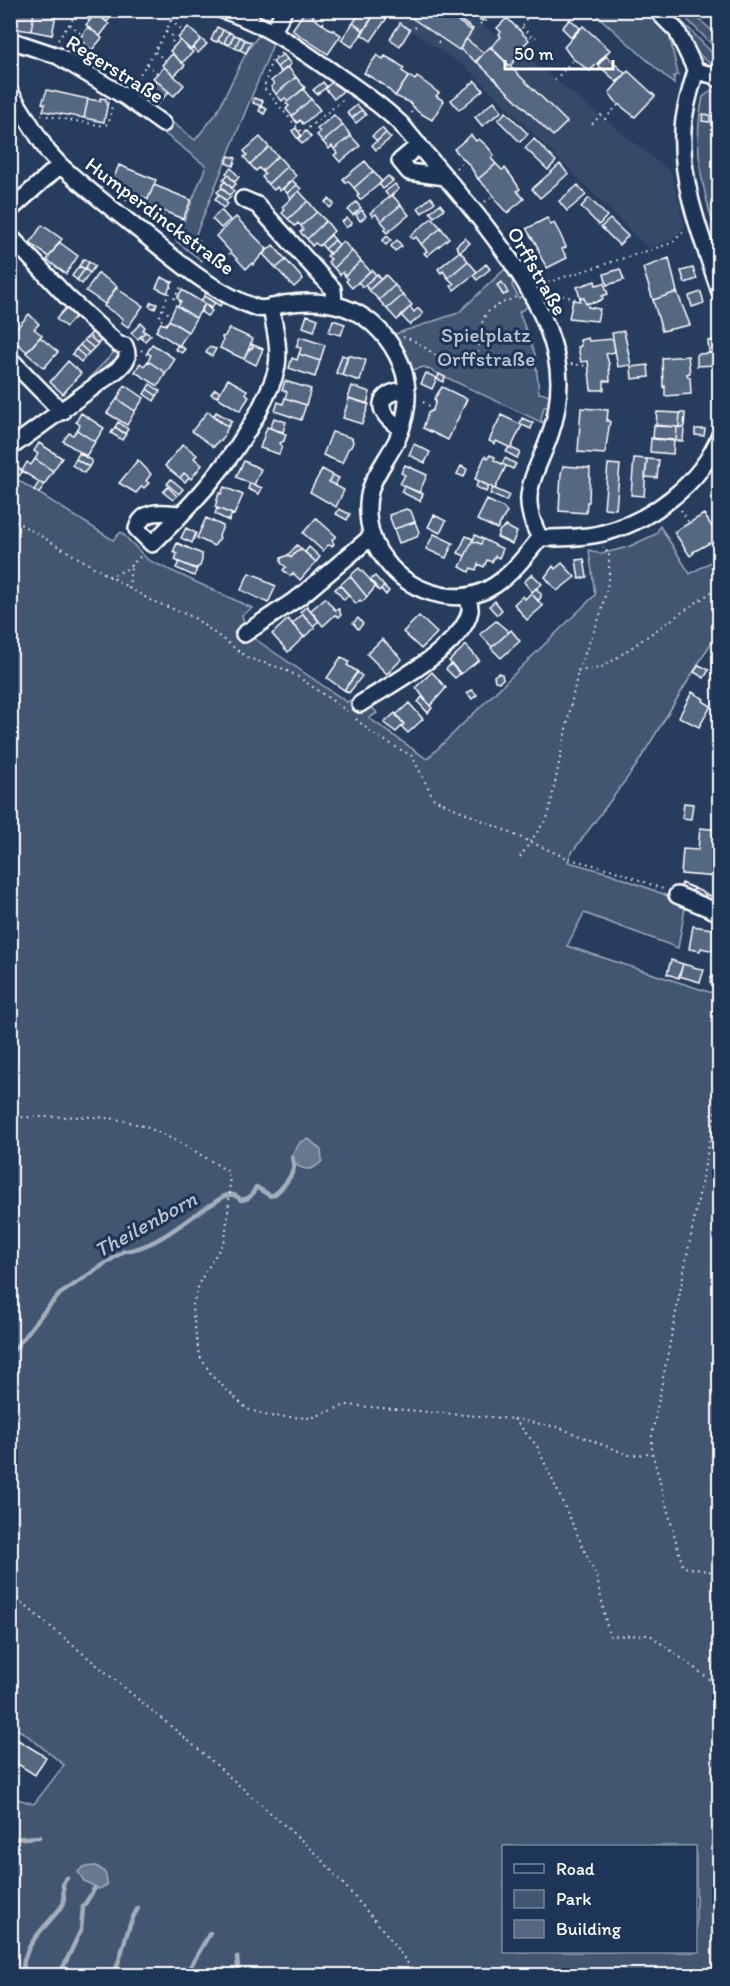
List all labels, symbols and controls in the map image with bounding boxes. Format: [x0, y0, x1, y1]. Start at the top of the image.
street label: Regerstraße [62, 29, 169, 108]
scale bar [505, 33, 613, 71]
text: 50 m [514, 43, 554, 65]
street label: Humperdinckstraße [81, 151, 240, 280]
street label: Orffstraße [502, 222, 573, 320]
park label: Spielplatz Orffstraße [437, 322, 535, 371]
water label: Theilenborn [89, 1185, 202, 1264]
legend [502, 1845, 697, 1953]
text: Road [556, 1858, 595, 1880]
text: Park [556, 1888, 591, 1910]
text: Building [556, 1918, 622, 1940]

